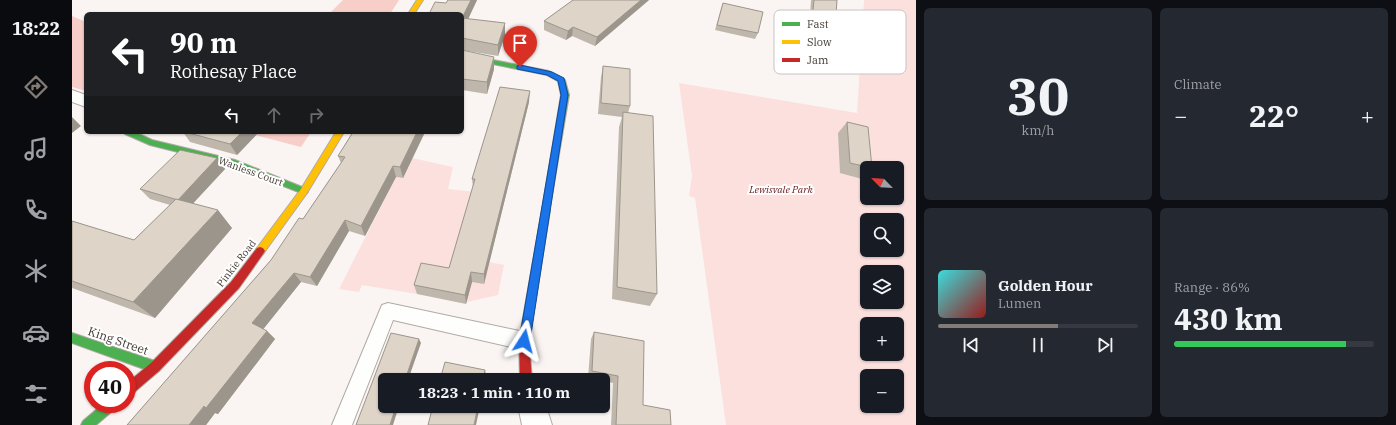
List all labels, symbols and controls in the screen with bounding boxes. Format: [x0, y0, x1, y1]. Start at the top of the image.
legend [774, 10, 906, 74]
text: 18:22 [12, 17, 60, 40]
text: Fast [807, 17, 829, 31]
text: 90 m [170, 24, 237, 61]
pin [503, 26, 537, 67]
icon: left [104, 28, 156, 80]
icon: arrive [509, 32, 531, 54]
text: Slow [807, 35, 832, 49]
text: Jam [807, 53, 829, 67]
text: Rothesay Place [170, 60, 297, 83]
text: 30 [1007, 62, 1069, 129]
icon: directions [22, 73, 50, 101]
text: Climate [1174, 76, 1221, 93]
text: 22° [1249, 96, 1299, 135]
text: − [1174, 101, 1187, 130]
text: + [1361, 101, 1374, 130]
icon: left [221, 104, 243, 126]
icon: ahead [263, 104, 285, 126]
icon: right [305, 104, 327, 126]
text: km/h [1022, 122, 1054, 139]
icon: music [22, 135, 50, 163]
street label: Wanless Court [217, 154, 285, 189]
north arrow [860, 161, 904, 205]
map controls [860, 161, 904, 413]
park label: Lewisvale Park [748, 183, 814, 196]
icon: phone [22, 196, 50, 224]
button: search [860, 213, 904, 257]
street label: Pinkie Road [214, 237, 259, 289]
icon: climate [22, 257, 50, 285]
button: layers [860, 265, 904, 309]
text: Golden Hour [998, 276, 1093, 295]
text: Range · 86% [1174, 279, 1250, 296]
text: Lumen [998, 295, 1041, 312]
text: 430 km [1174, 299, 1283, 338]
button: + [860, 317, 904, 361]
icon: car [22, 319, 50, 347]
position arrow [503, 320, 545, 362]
street label: King Street [86, 323, 150, 358]
icon: previous [960, 334, 982, 356]
icon: pause [1027, 334, 1049, 356]
icon: next [1094, 334, 1116, 356]
speed limit sign: 40 [84, 361, 136, 413]
button: − [860, 369, 904, 413]
icon: filters [22, 380, 50, 408]
text: 18:23 · 1 min · 110 m [418, 383, 570, 402]

